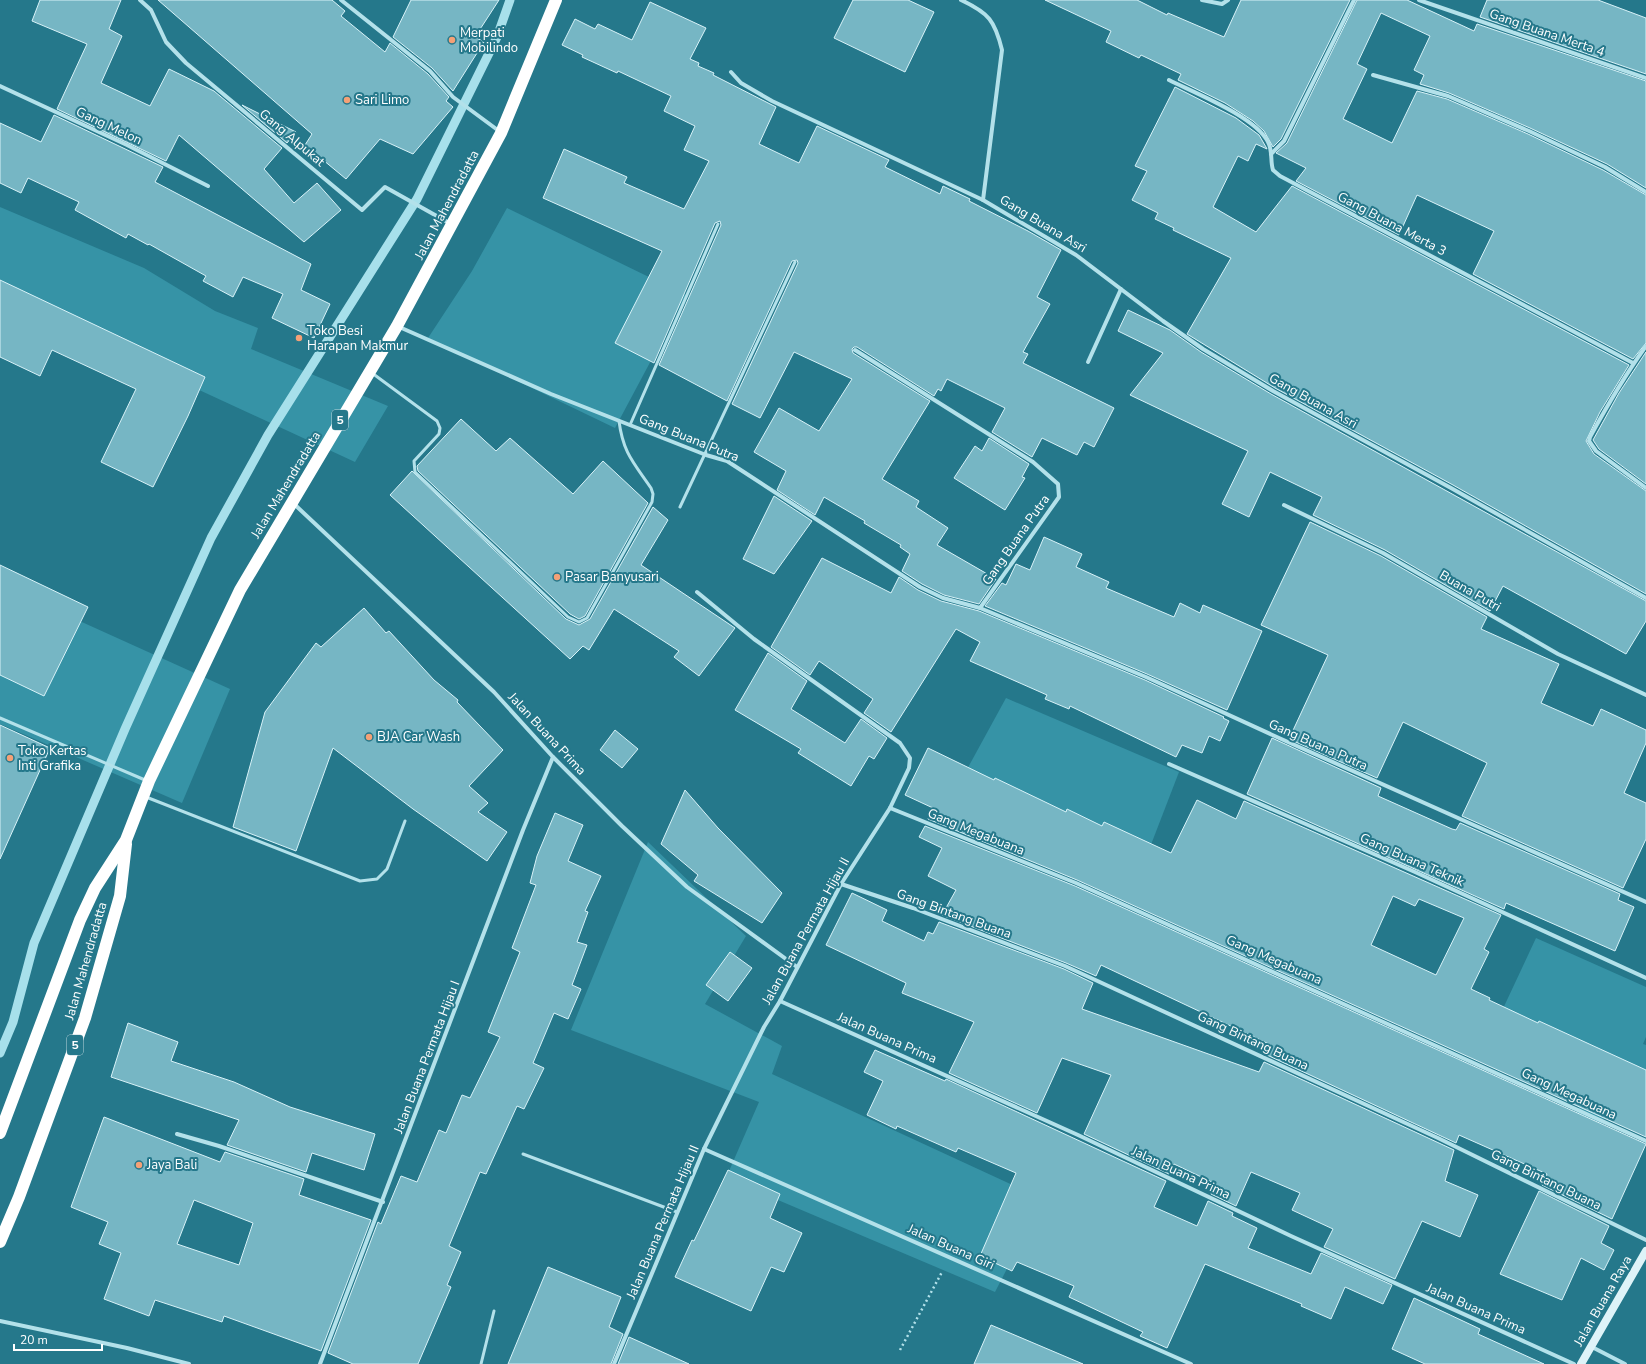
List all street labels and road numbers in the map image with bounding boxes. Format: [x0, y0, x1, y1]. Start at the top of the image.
street label: Gang Buana Merta 4 [1487, 5, 1607, 61]
street label: Gang Melon [73, 103, 145, 149]
street label: Gang Alpukat [255, 105, 329, 171]
street label: Jalan Mahendradatta [410, 147, 483, 264]
street label: Gang Buana Merta 3 [1334, 188, 1450, 260]
street label: Gang Buana Asri [996, 191, 1090, 257]
street label: Gang Buana Asri [1266, 369, 1360, 433]
road number: 5 [332, 410, 348, 430]
street label: Gang Buana Putra [636, 410, 742, 466]
street label: Jalan Mahendradatta [246, 428, 325, 543]
street label: Gang Buana Putra [978, 491, 1054, 589]
street label: Buana Putri [1436, 566, 1504, 616]
street label: Jalan Buana Prima [503, 688, 590, 779]
street label: Gang Buana Putra [1266, 715, 1370, 775]
street label: Gang Megabuana [925, 804, 1027, 860]
street label: Gang Buana Teknik [1357, 829, 1467, 891]
street label: Jalan Buana Permata Hijau II [757, 854, 854, 1009]
street label: Gang Bintang Buana [894, 885, 1014, 943]
street label: Jalan Mahendradatta [60, 900, 111, 1023]
street label: Gang Megabuana [1223, 931, 1325, 989]
street label: Jalan Buana Permata Hijau I [389, 978, 464, 1137]
street label: Gang Bintang Buana [1194, 1007, 1312, 1075]
street label: Jalan Buana Prima [834, 1008, 940, 1068]
road number: 5 [67, 1035, 83, 1055]
street label: Gang Megabuana [1518, 1064, 1620, 1124]
street label: Jalan Buana Permata Hijau II [622, 1142, 704, 1303]
street label: Jalan Buana Prima [1128, 1142, 1233, 1204]
street label: Gang Bintang Buana [1488, 1145, 1604, 1215]
street label: Jalan Buana Giri [904, 1219, 997, 1274]
street label: Jalan Buana Raya [1569, 1252, 1636, 1351]
street label: Jalan Buana Prima [1423, 1279, 1529, 1339]

